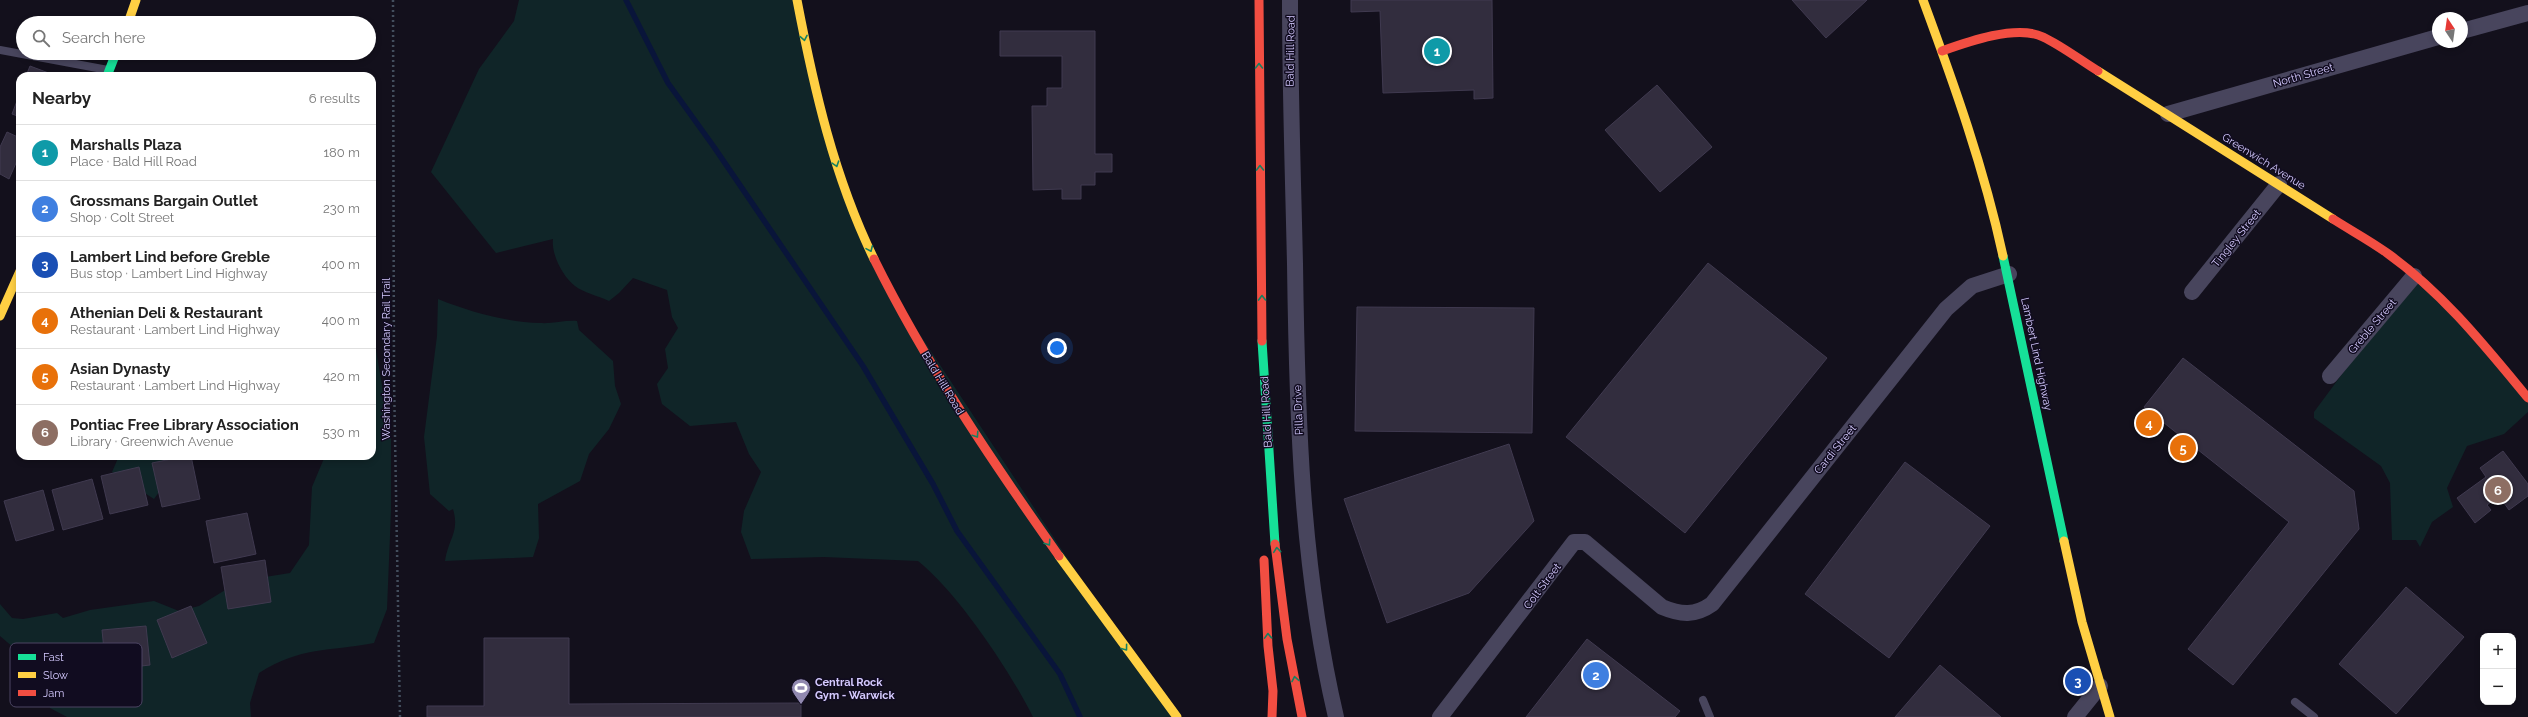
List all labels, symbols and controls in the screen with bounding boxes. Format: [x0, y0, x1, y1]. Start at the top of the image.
north arrow [2432, 12, 2468, 48]
street label: Bald Hill Road [1283, 15, 1298, 87]
search box [16, 16, 376, 60]
icon: search [30, 27, 52, 49]
text: Search here [62, 29, 145, 47]
one-way arrow [800, 35, 808, 41]
pin: 1 [1424, 36, 1450, 66]
street label: North Street [2271, 61, 2335, 90]
one-way arrow [1255, 63, 1263, 69]
text: Nearby [32, 88, 91, 108]
text: 6 results [309, 91, 360, 106]
street label: Greenwich Avenue [2220, 131, 2308, 193]
text: Marshalls Plaza [70, 136, 182, 154]
text: 1 [42, 145, 48, 160]
text: 180 m [324, 145, 360, 160]
text: Place · Bald Hill Road [70, 154, 197, 169]
one-way arrow [831, 161, 840, 168]
one-way arrow [1256, 165, 1264, 171]
text: Grossmans Bargain Outlet [70, 192, 258, 210]
text: 2 [41, 201, 49, 216]
text: 230 m [323, 201, 360, 216]
street label: Tingley Street [2209, 207, 2264, 270]
text: Shop · Colt Street [70, 210, 174, 225]
one-way arrow [865, 246, 873, 253]
text: Lambert Lind before Greble [70, 248, 270, 266]
text: 3 [41, 257, 49, 272]
text: 400 m [322, 257, 360, 272]
text: Bus stop · Lambert Lind Highway [70, 266, 267, 281]
street label: Washington Secondary Rail Trail [380, 278, 393, 440]
one-way arrow [1257, 295, 1266, 301]
street label: Lambert Lind Highway [2018, 296, 2055, 412]
street label: Greble Street [2346, 296, 2399, 356]
text: Athenian Deli & Restaurant [70, 304, 263, 322]
text: 4 [41, 313, 49, 328]
text: 400 m [322, 313, 360, 328]
text: Restaurant · Lambert Lind Highway [70, 322, 280, 337]
your location [1047, 338, 1067, 358]
street label: Bald Hill Road [919, 349, 967, 417]
text: Asian Dynasty [70, 360, 170, 378]
text: 5 [41, 369, 49, 384]
text: 420 m [323, 369, 360, 384]
street label: Bald Hill Road [1258, 376, 1275, 448]
text: Restaurant · Lambert Lind Highway [70, 378, 280, 393]
street label: Pilla Drive [1291, 384, 1306, 435]
pin: 4 [2136, 408, 2162, 438]
text: Pontiac Free Library Association [70, 416, 299, 434]
street label: Cardi Street [1812, 422, 1859, 477]
text: 6 [41, 425, 49, 440]
text: 530 m [323, 425, 360, 440]
one-way arrow [971, 430, 978, 437]
pin: 5 [2170, 433, 2196, 463]
text: Library · Greenwich Avenue [70, 434, 233, 449]
pin: 6 [2485, 475, 2511, 505]
one-way arrow [1043, 539, 1051, 546]
one-way arrow [1273, 547, 1282, 553]
street label: Colt Street [1521, 561, 1564, 612]
one-way arrow [1263, 633, 1272, 639]
map controls [2480, 633, 2516, 705]
button: + [2480, 633, 2516, 669]
legend [10, 643, 142, 707]
one-way arrow [1120, 643, 1127, 650]
text: Fast [43, 651, 64, 664]
pin: 2 [1583, 660, 1609, 690]
pin: 3 [2065, 666, 2091, 696]
text: Slow [43, 669, 68, 682]
button: − [2480, 669, 2516, 705]
place label: Central Rock Gym - Warwick [815, 676, 895, 702]
one-way arrow [1291, 676, 1300, 682]
sports icon: Central Rock Gym - Warwick [790, 677, 812, 705]
text: Jam [43, 687, 64, 700]

